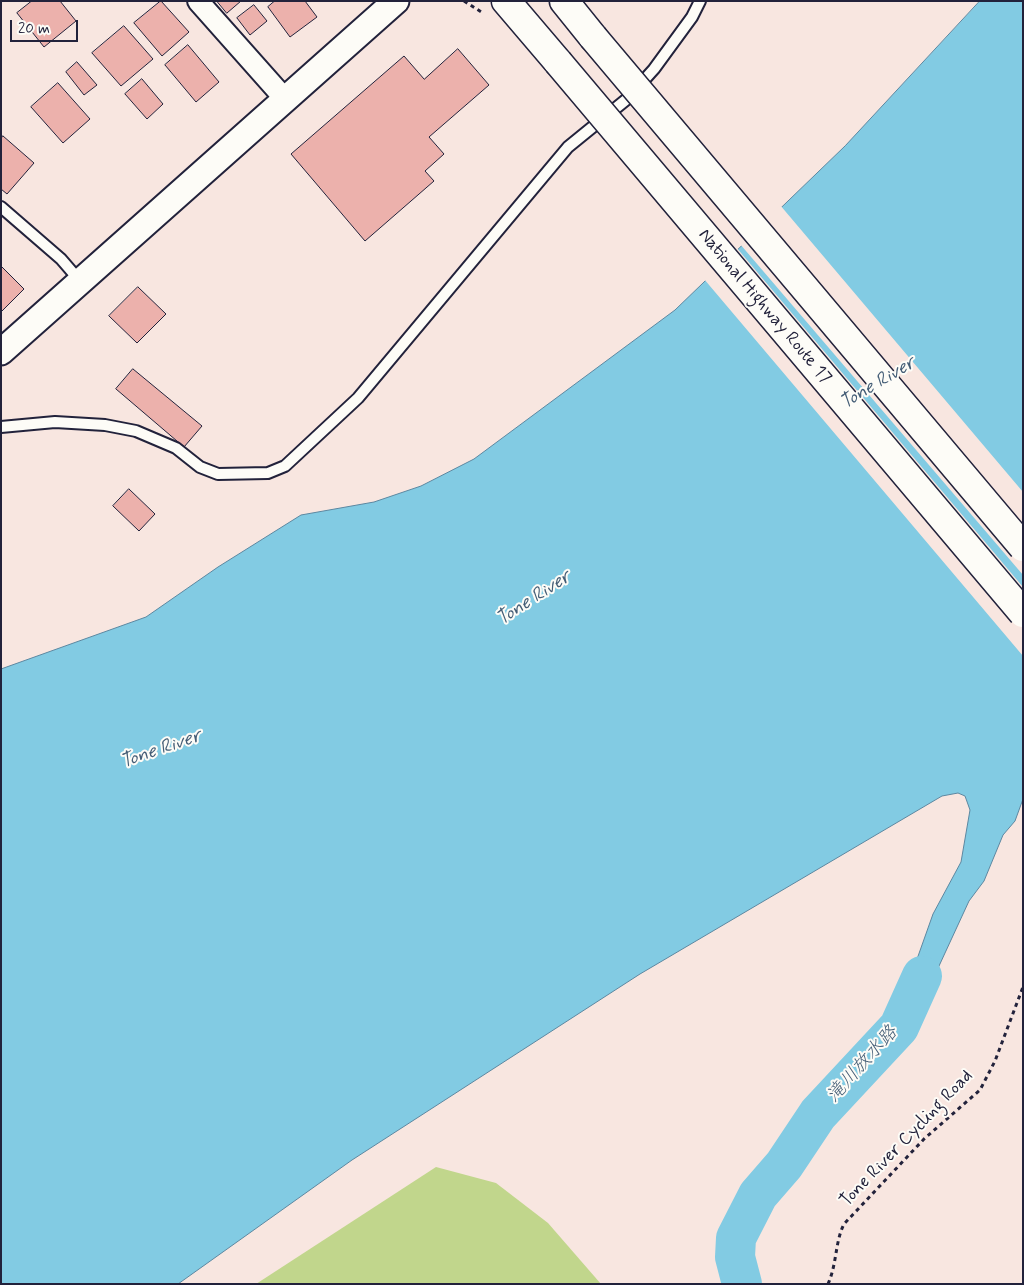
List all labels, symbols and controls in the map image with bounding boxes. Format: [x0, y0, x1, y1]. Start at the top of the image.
scale bar [12, 10, 80, 42]
text: 20 m [18, 19, 50, 39]
street label: National Highway Route 17 [693, 225, 835, 389]
water label: Tone River [836, 353, 920, 415]
water label: Tone River [493, 567, 575, 631]
water label: Tone River [118, 726, 204, 774]
water label: 滝川放水路 [823, 1022, 903, 1108]
street label: Tone River Cycling Road [836, 1066, 978, 1212]

